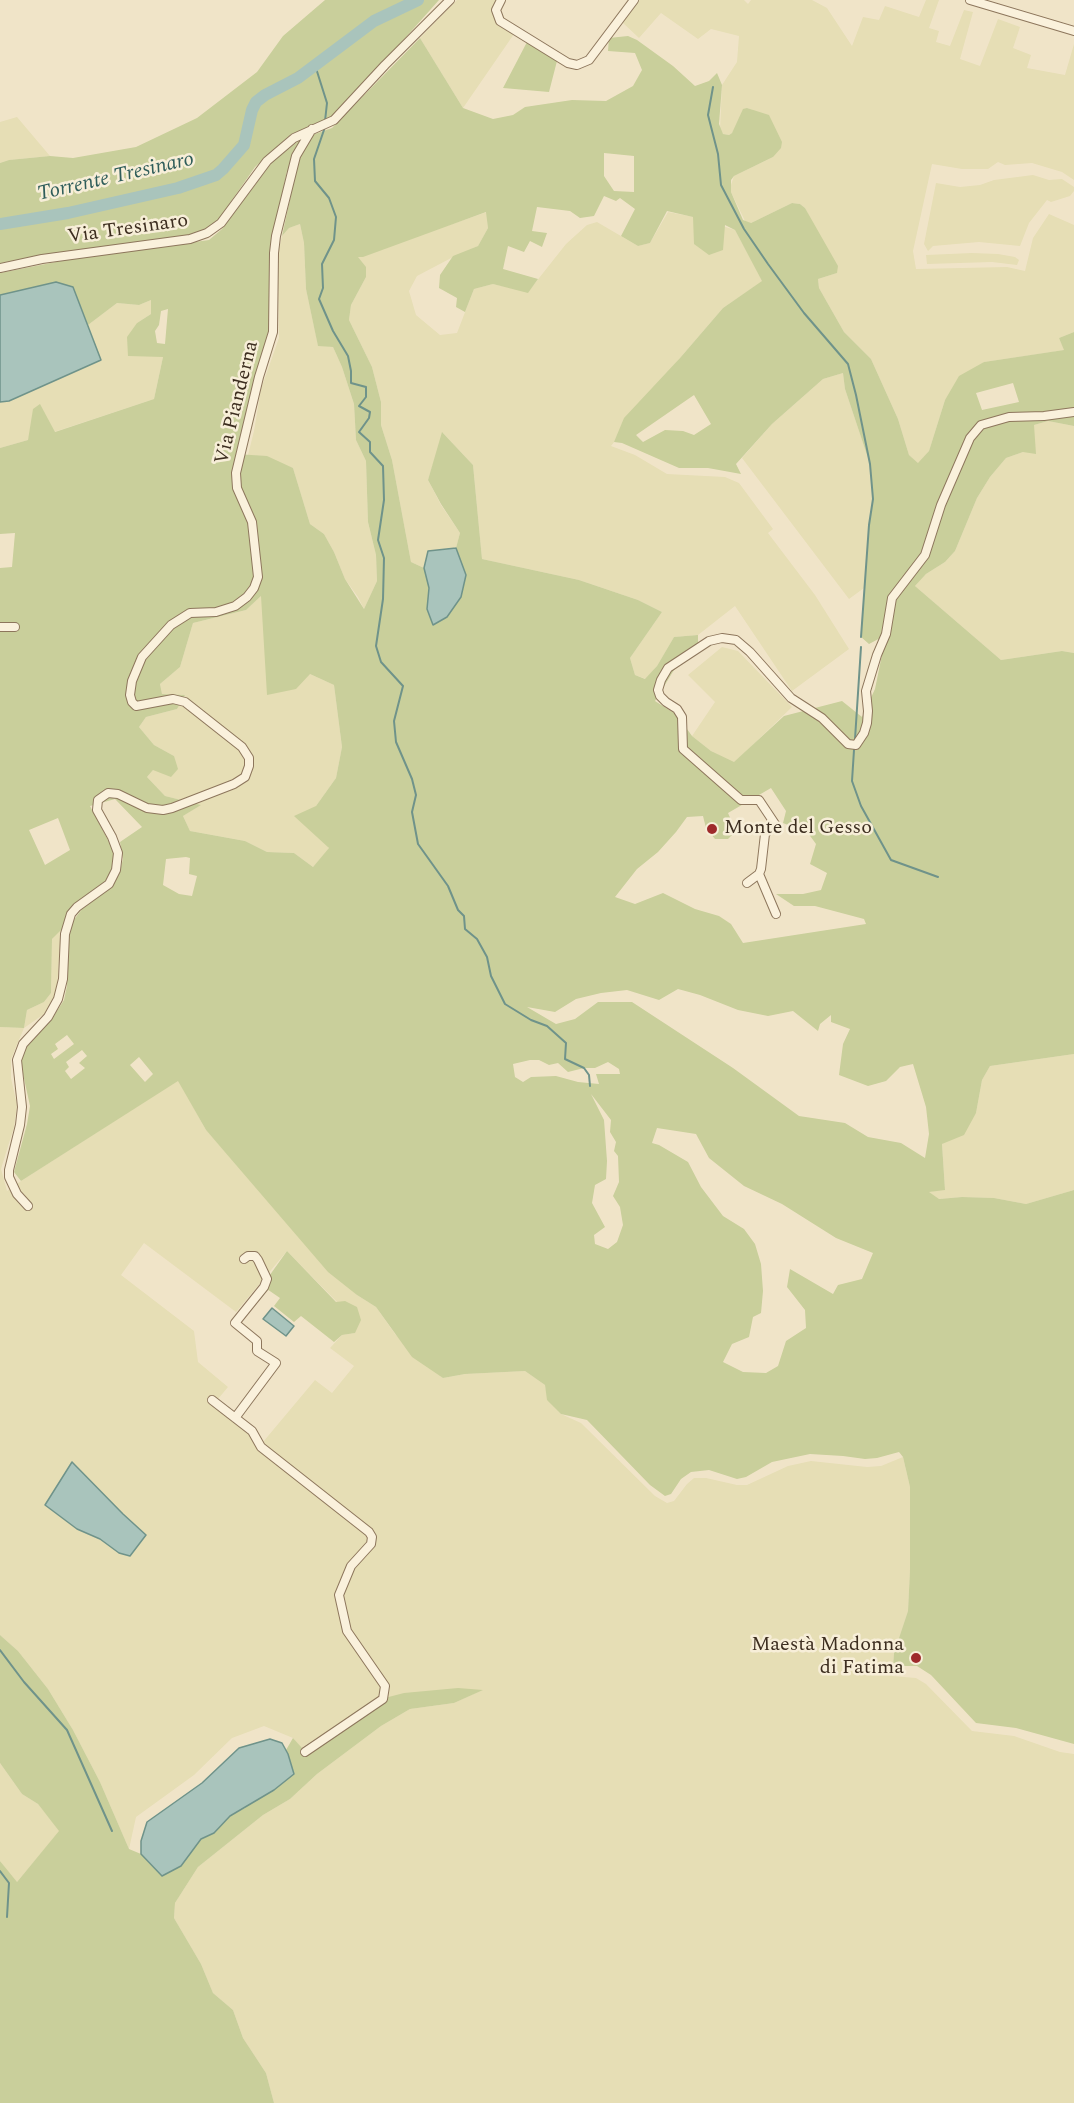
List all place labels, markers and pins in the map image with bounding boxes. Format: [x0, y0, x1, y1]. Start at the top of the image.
place label: Monte del Gesso [724, 817, 872, 841]
marker: Monte del Gesso [705, 822, 719, 836]
place label: Maestà Madonna di Fatima [751, 1634, 904, 1681]
marker: Maestà Madonna di Fatima [909, 1651, 923, 1665]

